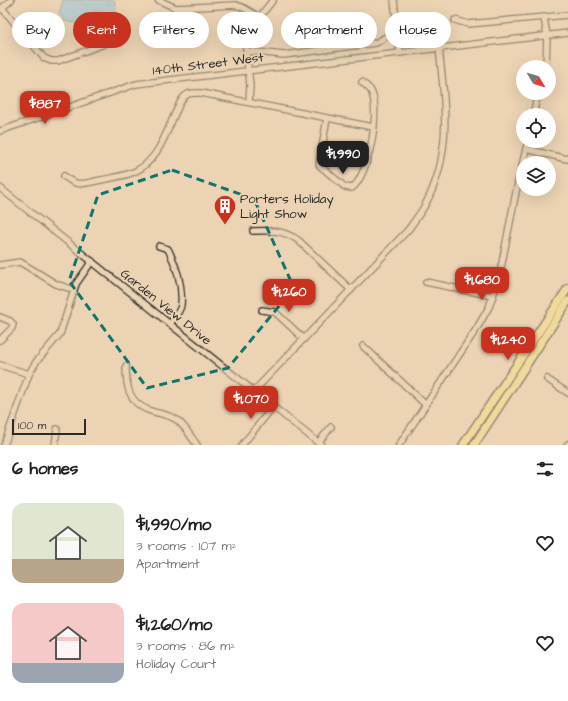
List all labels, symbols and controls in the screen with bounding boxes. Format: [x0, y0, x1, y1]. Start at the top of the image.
chip: Buy [12, 12, 65, 48]
chip: Rent [73, 12, 131, 48]
chip: Filters [139, 12, 209, 48]
chip: New [217, 12, 273, 48]
chip: Apartment [281, 12, 377, 48]
chip: House [385, 12, 451, 48]
street label: 140th Street West [151, 48, 265, 80]
north arrow [516, 60, 556, 100]
map controls [516, 60, 556, 196]
pin: $887 [21, 91, 69, 125]
text: $887 [29, 95, 61, 113]
button: locate [516, 108, 556, 148]
pin: $1,990 [310, 141, 376, 175]
text: $1,990 [326, 145, 360, 163]
button: layers [516, 156, 556, 196]
place label: Porters Holiday Light Show [240, 190, 334, 224]
building icon: Porters Holiday Light Show [212, 193, 238, 226]
street label: Garden View Drive [117, 265, 215, 349]
pin: $1,680 [449, 267, 515, 301]
text: $1,680 [464, 271, 500, 289]
pin: $1,260 [256, 279, 322, 313]
text: $1,260 [271, 283, 307, 301]
pin: $1,240 [475, 327, 541, 361]
text: $1,240 [490, 331, 526, 349]
pin: $1,070 [218, 386, 284, 420]
text: $1,070 [233, 390, 269, 408]
scale bar [12, 417, 86, 436]
text: 100 m [18, 418, 46, 433]
text: 6 homes [12, 457, 78, 481]
icon: filters [534, 458, 556, 480]
text: $1,990/mo [136, 513, 211, 537]
icon: home [44, 519, 92, 567]
icon: heart [534, 532, 556, 554]
text: 3 rooms · 107 m² [136, 537, 237, 555]
text: Apartment [136, 555, 200, 573]
text: $1,260/mo [136, 613, 212, 637]
icon: home [44, 619, 92, 667]
icon: heart [534, 632, 556, 654]
text: 3 rooms · 86 m² [136, 637, 235, 655]
text: Holiday Court [136, 655, 216, 673]

